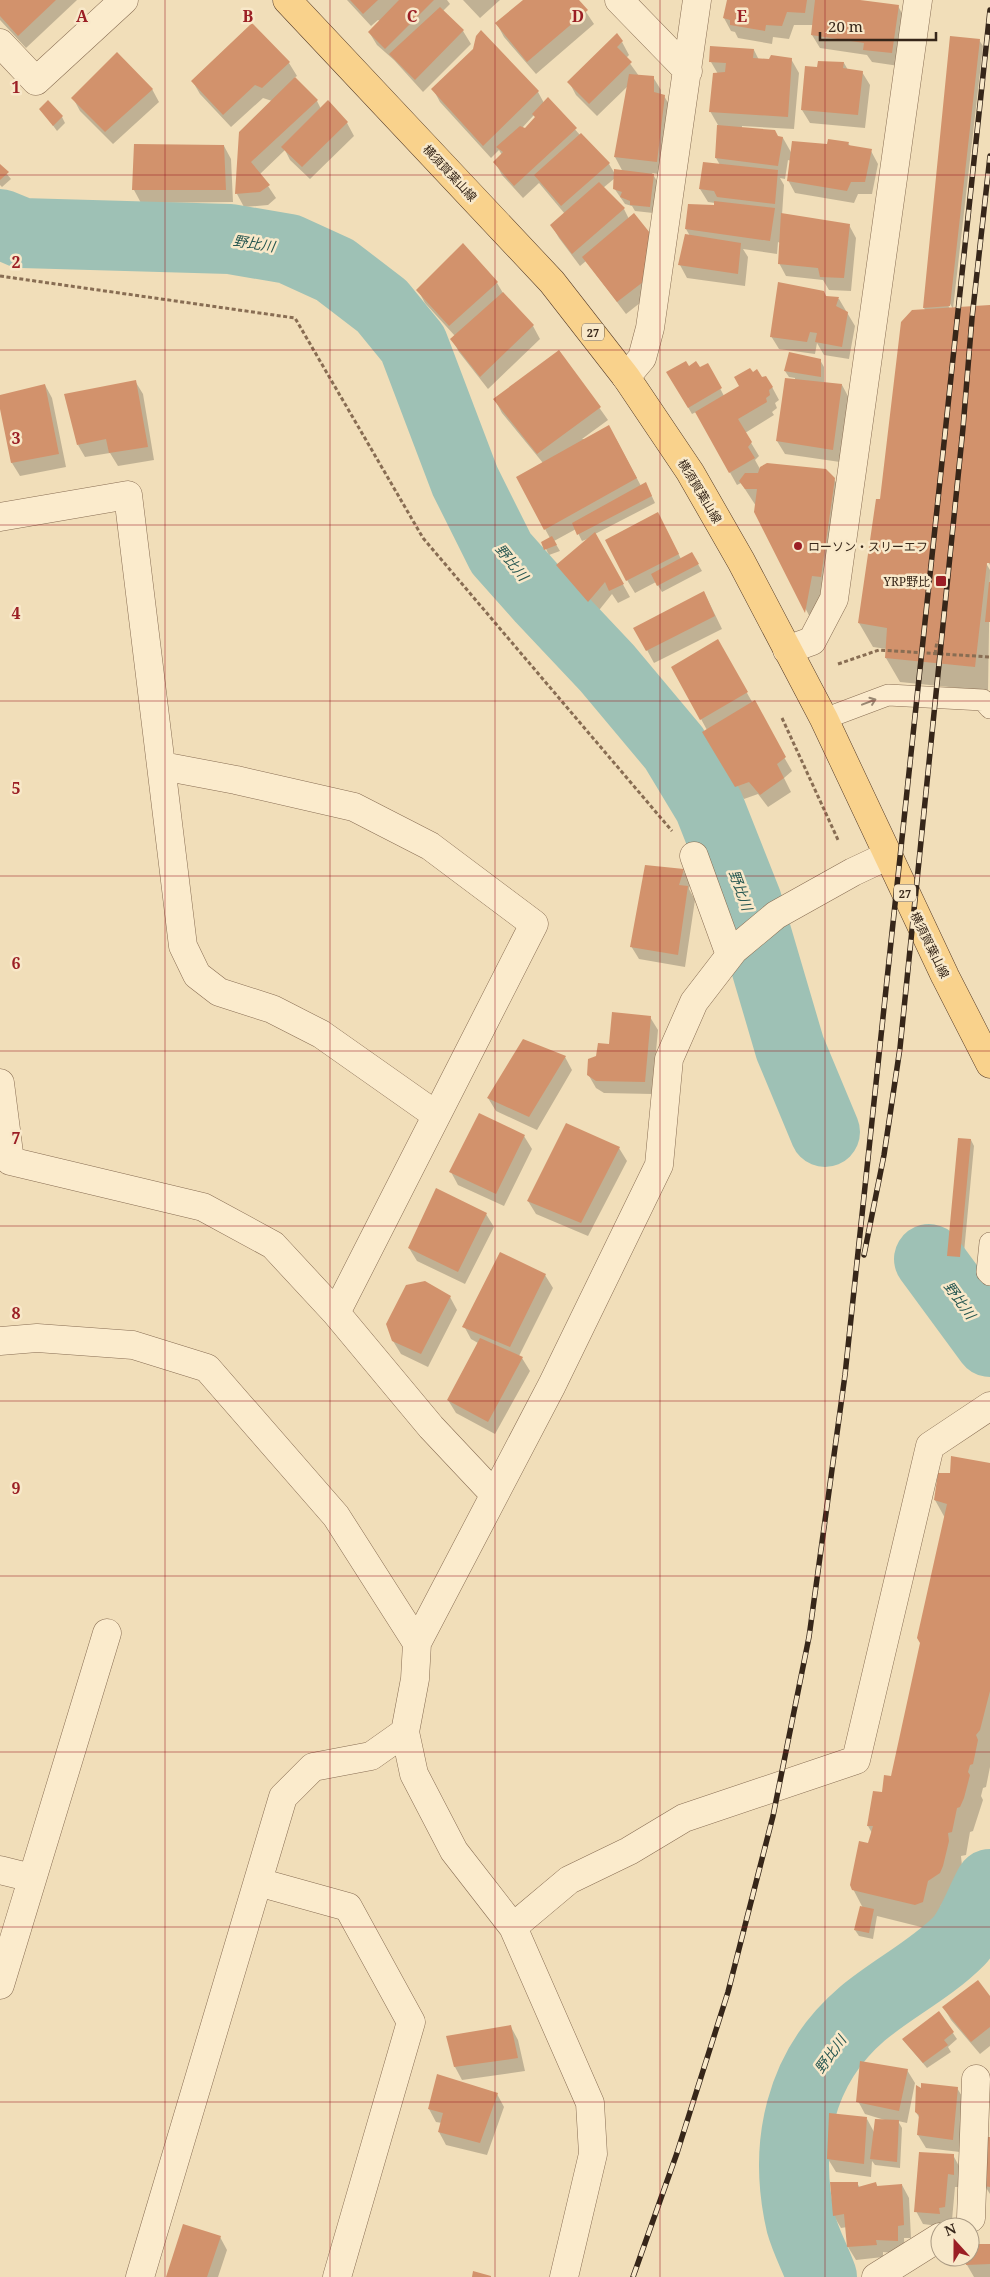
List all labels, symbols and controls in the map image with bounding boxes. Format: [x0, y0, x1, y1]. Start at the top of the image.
text: A [76, 5, 89, 27]
text: B [243, 5, 254, 27]
text: C [407, 5, 418, 27]
text: D [572, 5, 584, 27]
text: E [737, 5, 747, 27]
scale bar [820, 10, 936, 42]
text: 20 m [828, 16, 863, 36]
text: 1 [11, 76, 21, 98]
street label: 横須賀葉山線 [419, 141, 481, 205]
water label: 野比川 [232, 230, 278, 256]
text: 2 [11, 251, 21, 273]
road number: 27 [582, 324, 604, 341]
text: 3 [11, 427, 21, 449]
street label: 横須賀葉山線 [674, 456, 726, 526]
place label: ローソン・スリーエフ [808, 538, 928, 555]
water label: 野比川 [491, 540, 534, 586]
marker: ローソン・スリーエフ [792, 540, 804, 552]
place label: YRP野比 [882, 573, 930, 590]
marker: YRP野比 [934, 574, 948, 588]
text: 4 [11, 602, 21, 624]
one-way arrow [861, 697, 876, 706]
text: 5 [11, 777, 21, 799]
water label: 野比川 [725, 867, 758, 915]
road number: 27 [894, 884, 916, 901]
street label: 横須賀葉山線 [907, 909, 953, 981]
text: 6 [11, 952, 21, 974]
text: 7 [11, 1127, 21, 1149]
water label: 野比川 [940, 1277, 981, 1324]
text: 8 [11, 1302, 21, 1324]
text: 9 [11, 1477, 21, 1499]
water label: 野比川 [810, 2030, 851, 2077]
north arrow [930, 2217, 980, 2267]
text: N [942, 2219, 959, 2240]

